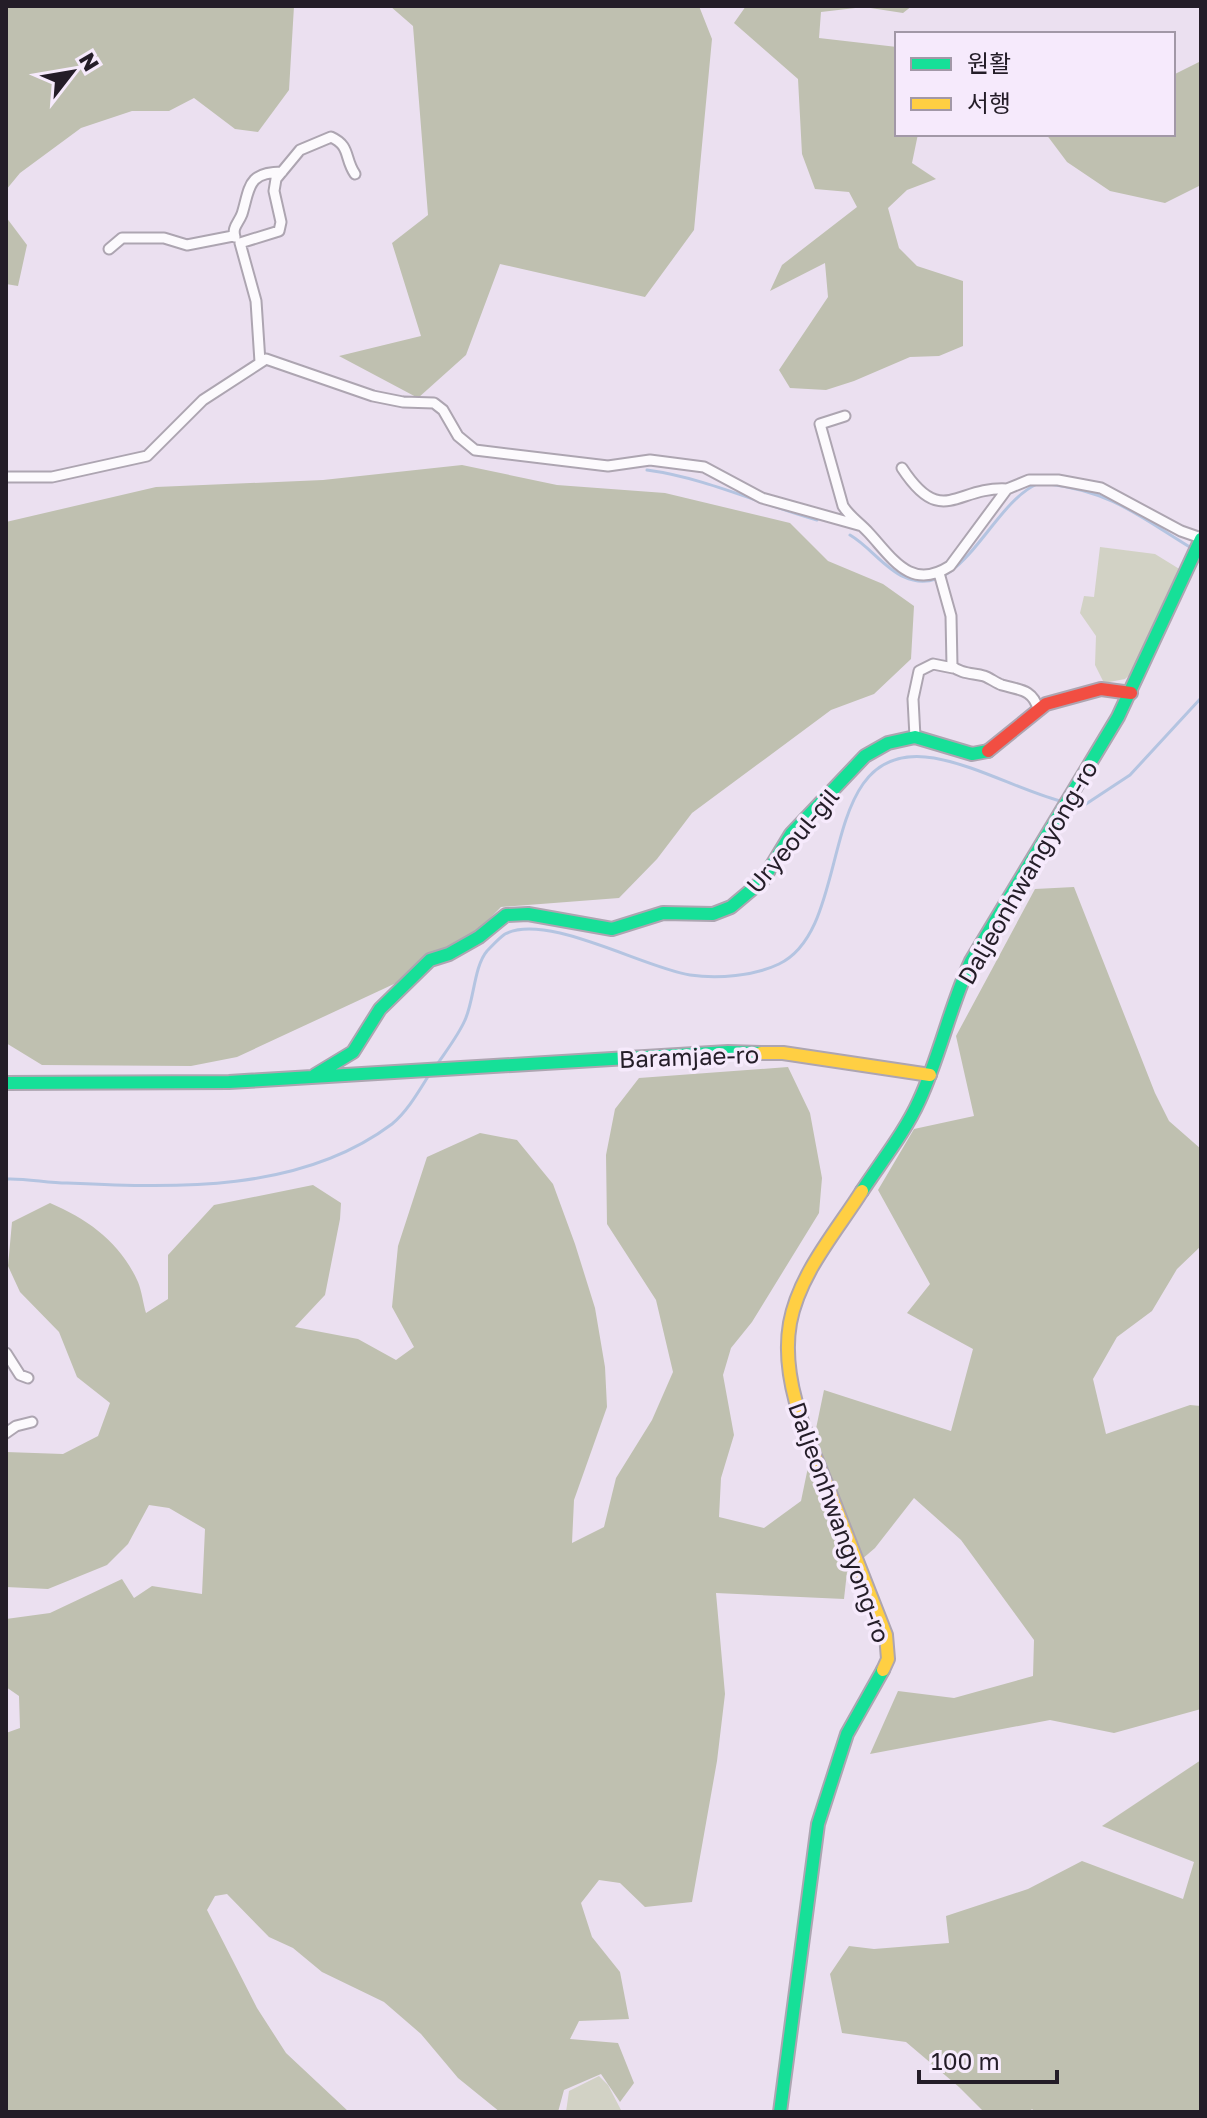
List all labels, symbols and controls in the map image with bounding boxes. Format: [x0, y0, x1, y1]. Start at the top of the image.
north arrow [32, 32, 112, 112]
legend [895, 32, 1175, 136]
text: N [74, 47, 105, 76]
text: 원활 [967, 48, 1011, 77]
text: 서행 [967, 88, 1011, 117]
street label: Daljeonhwangyong-ro [951, 755, 1103, 989]
street label: Uryeoul-gil [740, 782, 844, 898]
street label: Baramjae-ro [618, 1039, 760, 1073]
street label: Daljeonhwangyong-ro [783, 1398, 897, 1646]
scale bar [919, 2034, 1057, 2084]
text: 100 m [931, 2046, 1000, 2075]

